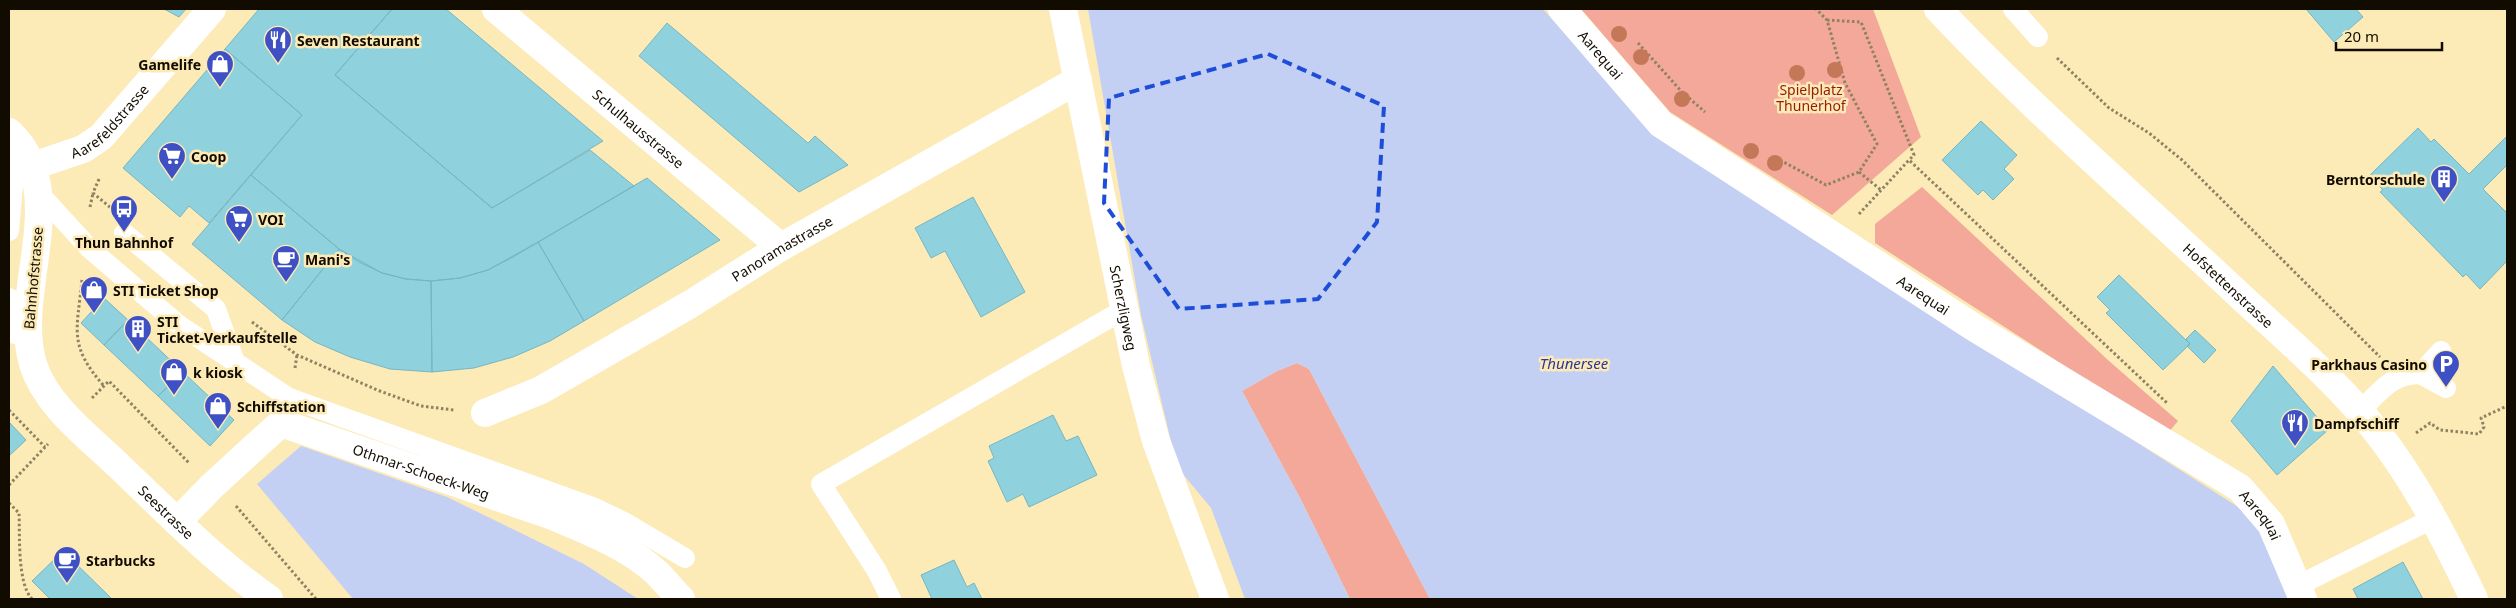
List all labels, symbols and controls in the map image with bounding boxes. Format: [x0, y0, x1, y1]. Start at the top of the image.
scale bar [2336, 20, 2442, 52]
restaurant icon: Seven Restaurant [263, 25, 293, 64]
street label: Aarequai [1575, 26, 1628, 83]
text: 20 m [2344, 26, 2379, 46]
place label: Seven Restaurant [297, 31, 420, 50]
shop icon: Gamelife [205, 49, 235, 88]
place label: Gamelife [138, 55, 201, 74]
street label: Aarefeldstrasse [68, 80, 152, 162]
park label: Spielplatz Thunerhof [1776, 80, 1847, 115]
street label: Schulhausstrasse [589, 84, 689, 172]
supermarket icon: Coop [157, 141, 187, 180]
place label: Coop [191, 147, 226, 166]
building icon: Berntorschule [2429, 164, 2459, 203]
place label: Berntorschule [2326, 170, 2425, 189]
bus stop icon: Thun Bahnhof [109, 194, 139, 233]
supermarket icon: VOI [224, 204, 254, 243]
place label: VOI [258, 210, 283, 229]
street label: Panoramastrasse [728, 211, 836, 286]
street label: Bahnhofstrasse [19, 226, 47, 330]
place label: Thun Bahnhof [75, 233, 175, 252]
street label: Hofstettenstrasse [2179, 239, 2278, 332]
cafe icon: Mani's [271, 244, 301, 283]
place label: Mani's [305, 250, 350, 269]
street label: Scherzligweg [1106, 263, 1142, 352]
street label: Aarequai [1894, 271, 1954, 319]
shop icon: STI Ticket Shop [79, 275, 109, 314]
place label: STI Ticket Shop [113, 281, 219, 300]
place label: STI Ticket-Verkaufstelle [157, 312, 297, 347]
building icon: STI Ticket-Verkaufstelle [123, 314, 153, 353]
parking icon: Parkhaus Casino [2431, 349, 2461, 388]
water label: Thunersee [1540, 353, 1609, 373]
place label: Parkhaus Casino [2311, 355, 2427, 374]
shop icon: k kiosk [159, 357, 189, 396]
place label: k kiosk [193, 363, 243, 382]
shop icon: Schiffstation [203, 391, 233, 430]
place label: Schiffstation [237, 397, 326, 416]
restaurant icon: Dampfschiff [2280, 408, 2310, 447]
place label: Dampfschiff [2314, 414, 2400, 433]
street label: Othmar-Schoeck-Weg [350, 439, 492, 503]
street label: Seestrasse [135, 481, 198, 543]
street label: Aarequai [2236, 485, 2286, 543]
cafe icon: Starbucks [52, 545, 82, 584]
place label: Starbucks [86, 551, 155, 570]

